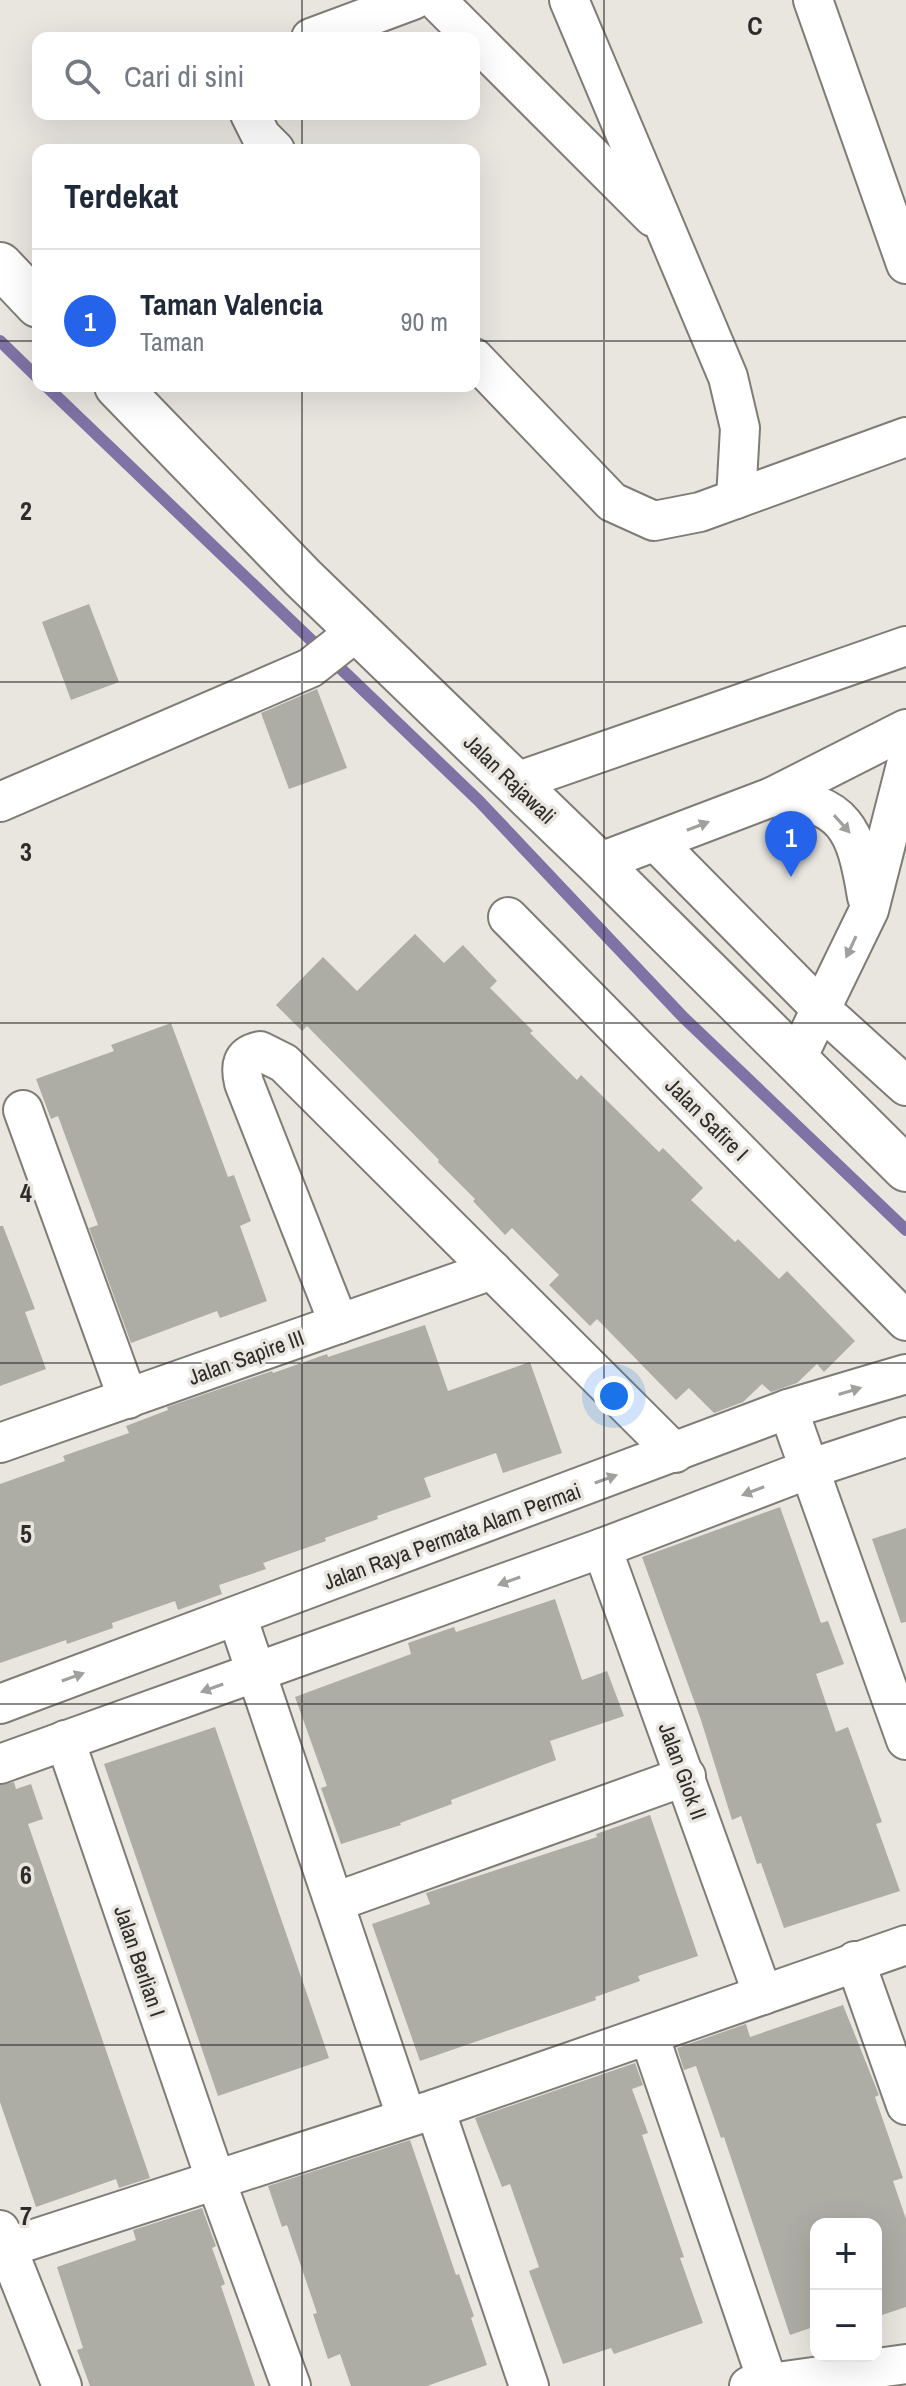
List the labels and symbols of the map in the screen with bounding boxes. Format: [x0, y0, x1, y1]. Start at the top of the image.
text: C [747, 8, 763, 43]
text: 2 [20, 493, 32, 528]
street label: Jalan Rajawali [457, 727, 563, 831]
pin: 1 [765, 811, 817, 877]
one-way arrow [833, 814, 851, 834]
one-way arrow [686, 819, 710, 832]
text: 3 [20, 834, 32, 869]
one-way arrow [844, 935, 858, 958]
street label: Jalan Safire I [659, 1071, 755, 1167]
text: 4 [20, 1175, 32, 1210]
street label: Jalan Sapire III [184, 1322, 308, 1392]
your location [594, 1376, 634, 1416]
one-way arrow [838, 1384, 862, 1397]
one-way arrow [594, 1472, 618, 1485]
street label: Jalan Raya Permata Alam Permai [319, 1475, 585, 1597]
one-way arrow [741, 1485, 765, 1497]
text: 5 [20, 1516, 32, 1551]
one-way arrow [497, 1575, 521, 1588]
one-way arrow [61, 1670, 85, 1682]
one-way arrow [200, 1682, 224, 1695]
street label: Jalan Giok II [652, 1718, 714, 1824]
text: 6 [20, 1857, 32, 1892]
street label: Jalan Berlian I [107, 1902, 173, 2020]
text: 7 [20, 2198, 32, 2233]

